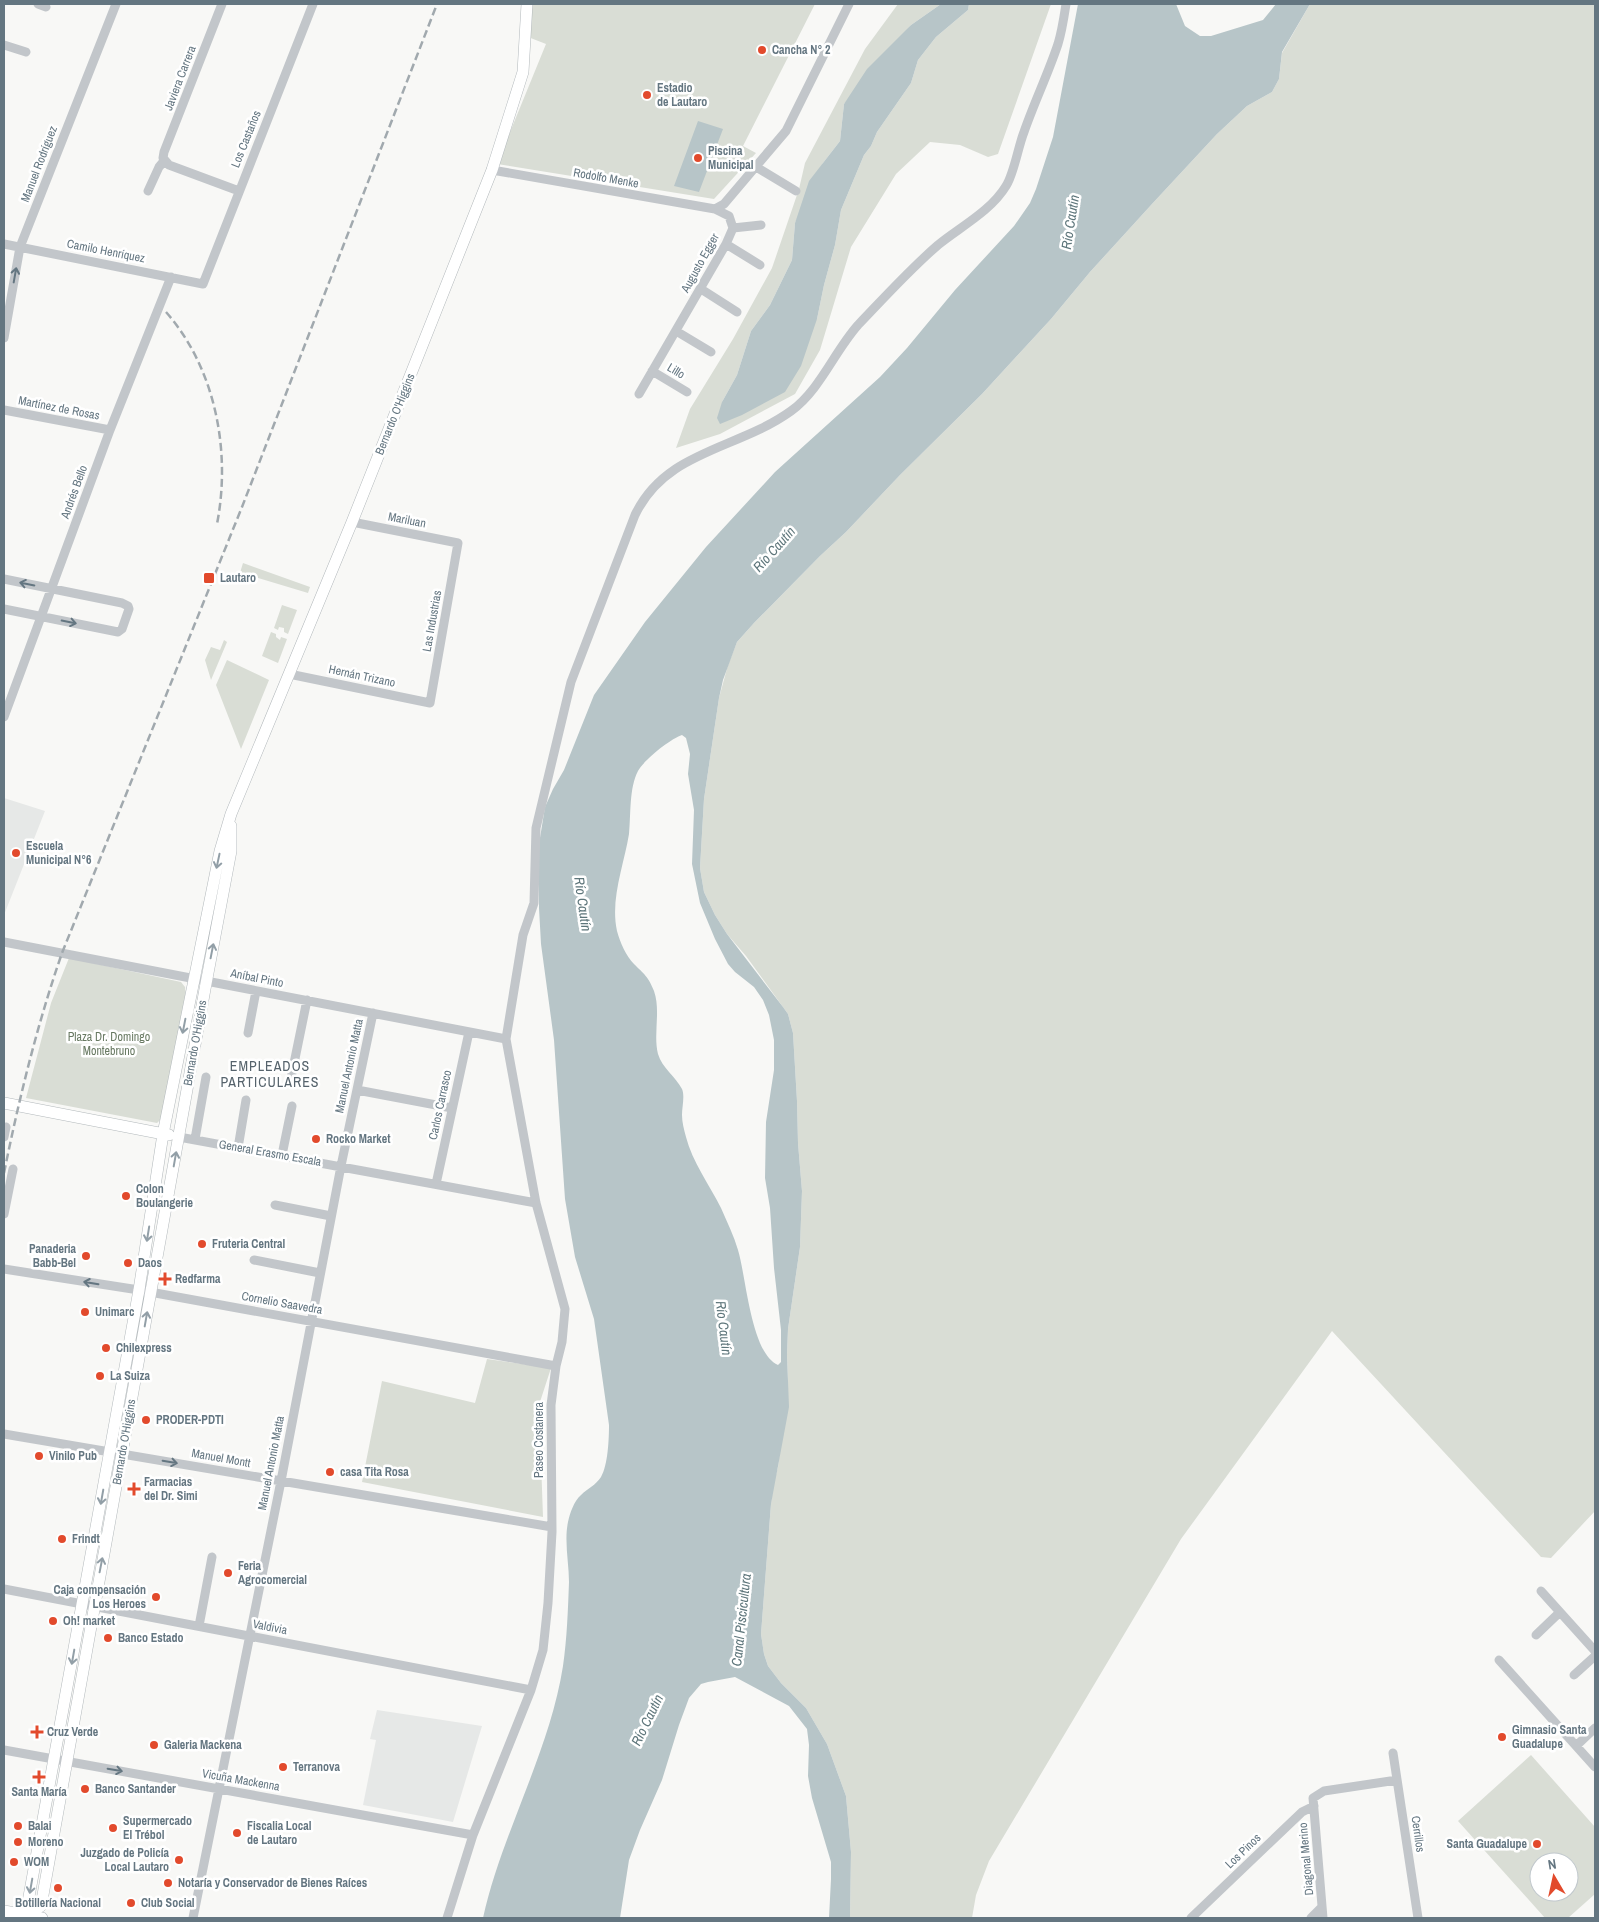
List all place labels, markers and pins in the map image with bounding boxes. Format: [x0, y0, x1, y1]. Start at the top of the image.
place label: Cancha N° 2 [772, 42, 831, 58]
marker: Cancha N° 2 [756, 44, 768, 56]
place label: Estadio de Lautaro [657, 80, 707, 110]
marker: Estadio de Lautaro [641, 89, 653, 101]
place label: Piscina Municipal [708, 143, 754, 173]
marker: Piscina Municipal [692, 152, 704, 164]
place label: Lautaro [220, 570, 256, 586]
marker: Lautaro [202, 571, 216, 585]
place label: Escuela Municipal N°6 [26, 838, 92, 868]
marker: Escuela Municipal N°6 [10, 847, 22, 859]
place label: Rocko Market [326, 1131, 391, 1147]
marker: Rocko Market [310, 1133, 322, 1145]
place label: Colon Boulangerie [136, 1181, 193, 1211]
marker: Colon Boulangerie [120, 1190, 132, 1202]
place label: Fruteria Central [212, 1236, 286, 1252]
marker: Fruteria Central [196, 1238, 208, 1250]
place label: Panaderia Babb-Bel [29, 1241, 77, 1271]
marker: Panaderia Babb-Bel [80, 1250, 92, 1262]
place label: Daos [138, 1255, 163, 1271]
marker: Daos [122, 1257, 134, 1269]
place label: Redfarma [175, 1271, 221, 1287]
marker: Redfarma [159, 1273, 171, 1285]
place label: Unimarc [95, 1304, 135, 1320]
marker: Unimarc [79, 1306, 91, 1318]
place label: Chilexpress [116, 1340, 172, 1356]
marker: Chilexpress [100, 1342, 112, 1354]
place label: La Suiza [110, 1368, 150, 1384]
marker: La Suiza [94, 1370, 106, 1382]
place label: PRODER-PDTI [156, 1412, 224, 1428]
marker: PRODER-PDTI [140, 1414, 152, 1426]
place label: Vinilo Pub [49, 1448, 97, 1464]
marker: Vinilo Pub [33, 1450, 45, 1462]
place label: casa Tita Rosa [340, 1464, 409, 1480]
marker: casa Tita Rosa [324, 1466, 336, 1478]
place label: Farmacias del Dr. Simi [144, 1474, 198, 1504]
marker: Farmacias del Dr. Simi [128, 1483, 140, 1495]
place label: Frindt [72, 1531, 101, 1547]
marker: Frindt [56, 1533, 68, 1545]
place label: Feria Agrocomercial [238, 1558, 307, 1588]
marker: Feria Agrocomercial [222, 1567, 234, 1579]
place label: Caja compensación Los Heroes [54, 1582, 147, 1612]
marker: Caja compensación Los Heroes [150, 1591, 162, 1603]
place label: Oh! market [63, 1613, 116, 1629]
marker: Oh! market [47, 1615, 59, 1627]
place label: Banco Estado [118, 1630, 184, 1646]
marker: Banco Estado [102, 1632, 114, 1644]
place label: Gimnasio Santa Guadalupe [1512, 1722, 1587, 1752]
place label: Cruz Verde [47, 1724, 99, 1740]
marker: Cruz Verde [31, 1726, 43, 1738]
marker: Gimnasio Santa Guadalupe [1496, 1731, 1508, 1743]
place label: Galeria Mackena [164, 1737, 242, 1753]
marker: Galeria Mackena [148, 1739, 160, 1751]
place label: Terranova [293, 1759, 340, 1775]
marker: Terranova [277, 1761, 289, 1773]
marker: Santa María [33, 1771, 45, 1783]
place label: Banco Santander [95, 1781, 176, 1797]
marker: Banco Santander [79, 1783, 91, 1795]
place label: Santa María [11, 1784, 67, 1800]
place label: Supermercado El Trébol [123, 1813, 192, 1843]
place label: Balai [28, 1818, 52, 1834]
place label: Fiscalia Local de Lautaro [247, 1818, 312, 1848]
marker: Balai [12, 1820, 24, 1832]
marker: Supermercado El Trébol [107, 1822, 119, 1834]
marker: Fiscalia Local de Lautaro [231, 1827, 243, 1839]
place label: Moreno [28, 1834, 64, 1850]
marker: Moreno [12, 1836, 24, 1848]
place label: Santa Guadalupe [1447, 1836, 1528, 1852]
marker: Santa Guadalupe [1531, 1838, 1543, 1850]
place label: Juzgado de Policía Local Lautaro [80, 1845, 170, 1875]
place label: WOM [24, 1854, 49, 1870]
marker: Juzgado de Policía Local Lautaro [173, 1854, 185, 1866]
marker: WOM [8, 1856, 20, 1868]
place label: Notaría y Conservador de Bienes Raíces [178, 1875, 368, 1891]
marker: Notaría y Conservador de Bienes Raíces [162, 1877, 174, 1889]
marker: Botillería Nacional [52, 1882, 64, 1894]
place label: Botillería Nacional [15, 1895, 101, 1911]
place label: Club Social [141, 1895, 195, 1911]
marker: Club Social [125, 1897, 137, 1909]

